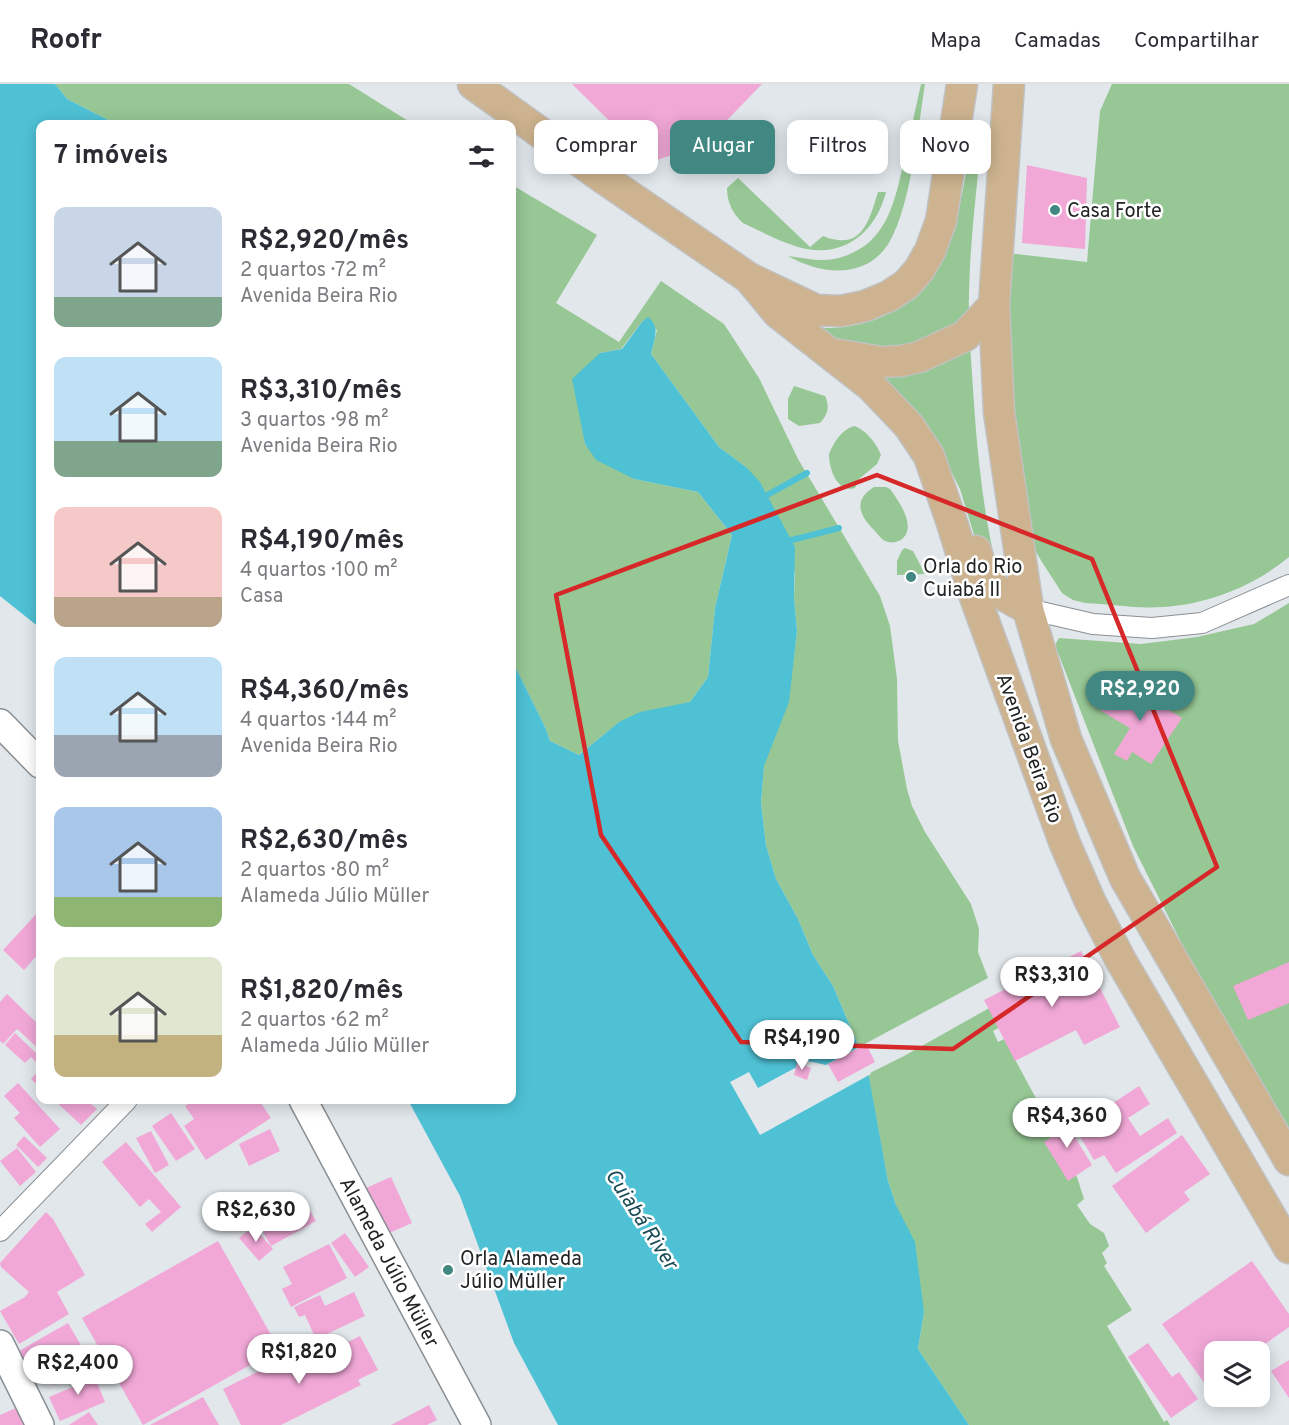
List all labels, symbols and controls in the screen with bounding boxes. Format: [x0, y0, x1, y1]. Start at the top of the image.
text: Roofr [30, 23, 102, 59]
text: Mapa [930, 28, 981, 55]
text: Camadas [1014, 28, 1101, 55]
text: Compartilhar [1134, 28, 1259, 55]
chip: Comprar [534, 120, 658, 174]
chip: Alugar [670, 120, 775, 174]
chip: Filtros [787, 120, 888, 174]
chip: Novo [900, 120, 991, 174]
text: 7 imóveis [54, 140, 168, 173]
icon: filters [465, 140, 498, 173]
place label: Casa Forte [1067, 199, 1162, 225]
marker: Casa Forte [1048, 203, 1062, 217]
text: R$2,920/mês [240, 225, 409, 258]
icon: home [102, 231, 174, 303]
text: 2 quartos · 72 m² [240, 258, 386, 284]
text: Avenida Beira Rio [240, 284, 398, 310]
text: R$3,310/mês [240, 375, 402, 408]
icon: home [102, 381, 174, 453]
text: 3 quartos · 98 m² [240, 408, 388, 434]
text: Avenida Beira Rio [240, 434, 398, 460]
text: R$4,190/mês [240, 525, 404, 558]
icon: home [102, 531, 174, 603]
place label: Orla do Rio Cuiabá II [923, 555, 1022, 604]
text: 4 quartos · 100 m² [240, 558, 398, 584]
marker: Orla do Rio Cuiabá II [904, 570, 918, 584]
text: Casa [240, 584, 283, 610]
street label: Avenida Beira Rio [989, 670, 1067, 827]
pin: R$2,920 [1085, 671, 1195, 722]
text: R$4,360/mês [240, 675, 409, 708]
text: R$2,920 [1100, 677, 1180, 703]
icon: home [102, 681, 174, 753]
text: 4 quartos · 144 m² [240, 708, 397, 734]
text: Avenida Beira Rio [240, 734, 398, 760]
text: R$2,630/mês [240, 825, 408, 858]
icon: home [102, 831, 174, 903]
text: 2 quartos · 80 m² [240, 858, 389, 884]
text: Alameda Júlio Müller [240, 884, 429, 910]
pin: R$3,310 [997, 957, 1107, 1008]
text: R$3,310 [1014, 963, 1090, 989]
text: R$1,820/mês [240, 975, 404, 1008]
icon: home [102, 981, 174, 1053]
text: 2 quartos · 62 m² [240, 1008, 389, 1034]
pin: R$4,190 [747, 1020, 857, 1071]
text: R$4,190 [763, 1026, 841, 1052]
text: Alameda Júlio Müller [240, 1034, 429, 1060]
pin: R$4,360 [1012, 1098, 1122, 1149]
text: R$4,360 [1026, 1104, 1108, 1130]
water label: Cuiabá River [598, 1164, 684, 1277]
street label: Alameda Júlio Müller [332, 1173, 444, 1353]
pin: R$2,630 [201, 1192, 311, 1243]
text: R$2,630 [216, 1198, 296, 1224]
place label: Orla Alameda Júlio Müller [460, 1247, 582, 1296]
marker: Orla Alameda Júlio Müller [441, 1263, 455, 1277]
pin: R$1,820 [244, 1334, 354, 1385]
text: R$1,820 [261, 1340, 337, 1366]
map controls [1204, 1341, 1270, 1407]
button: layers [1204, 1341, 1270, 1407]
pin: R$2,400 [23, 1345, 133, 1396]
text: R$2,400 [37, 1351, 119, 1377]

